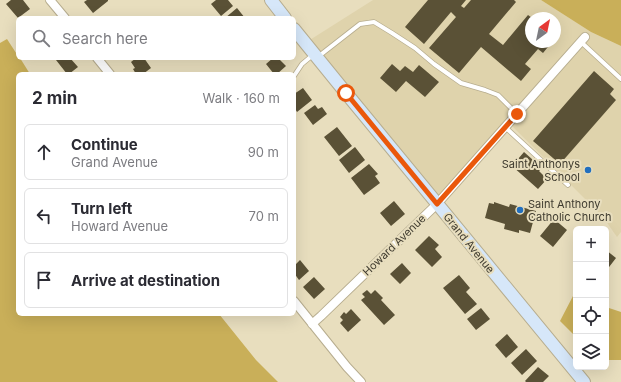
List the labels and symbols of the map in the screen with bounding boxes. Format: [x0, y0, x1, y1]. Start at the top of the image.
north arrow [525, 12, 561, 48]
route start [337, 84, 355, 102]
route end [508, 105, 526, 123]
place label: Saint Anthonys School [502, 157, 580, 184]
marker: Saint Anthonys School [583, 165, 593, 175]
place label: Saint Anthony Catholic Church [528, 197, 611, 224]
marker: Saint Anthony Catholic Church [515, 205, 525, 215]
street label: Grand Avenue [440, 210, 498, 276]
street label: Howard Avenue [360, 211, 428, 279]

